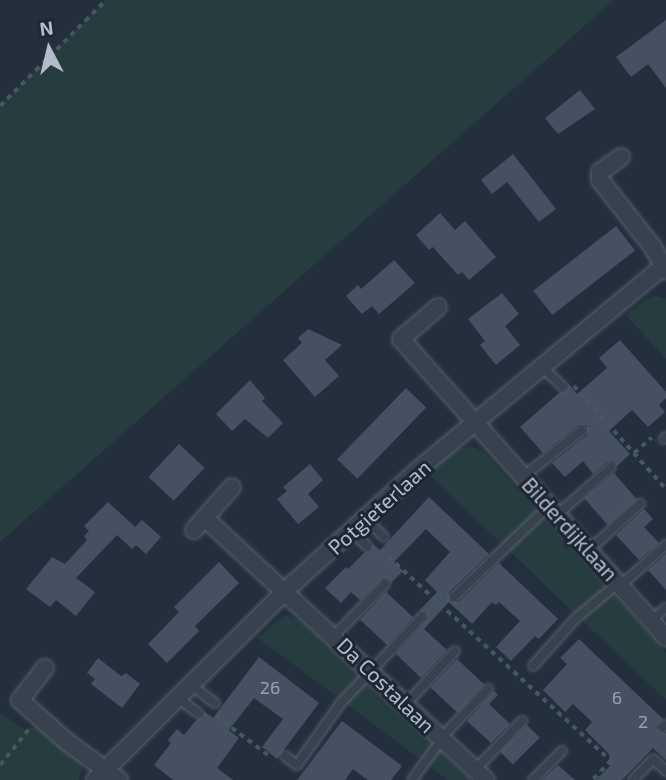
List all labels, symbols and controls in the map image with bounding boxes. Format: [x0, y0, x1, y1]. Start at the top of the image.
north arrow [14, 14, 84, 84]
text: N [38, 15, 55, 40]
street label: Potgieterlaan [322, 454, 436, 560]
street label: Bilderdijklaan [517, 472, 623, 586]
street label: Da Costalaan [332, 632, 440, 738]
house number: 26 [260, 676, 280, 698]
house number: 6 [612, 686, 622, 708]
house number: 2 [638, 710, 648, 732]

